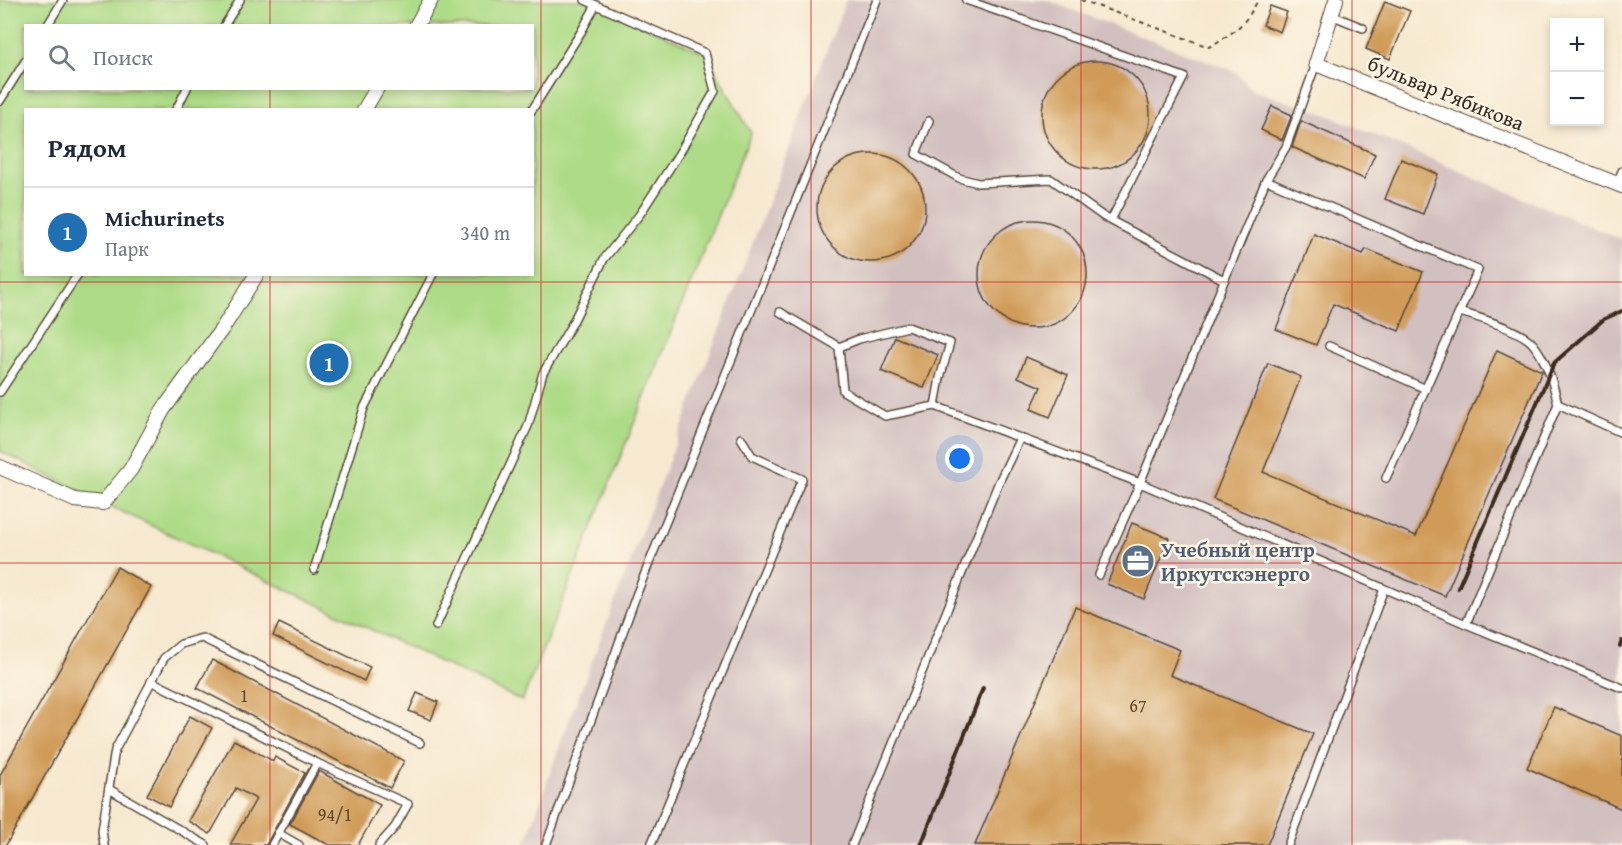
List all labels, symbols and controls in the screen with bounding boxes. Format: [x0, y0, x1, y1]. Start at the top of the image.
map controls [1550, 18, 1604, 126]
button: + [1550, 18, 1604, 72]
search box [24, 24, 534, 90]
icon: search [45, 41, 78, 74]
text: Поиск [93, 41, 153, 73]
street label: бульвар Рябикова [1363, 47, 1529, 139]
button: − [1550, 72, 1604, 126]
text: Рядом [48, 128, 126, 167]
text: Michurinets [105, 202, 225, 234]
text: 1 [62, 218, 73, 247]
text: 340 m [460, 218, 510, 247]
text: Парк [105, 234, 149, 263]
pin: 1 [310, 340, 348, 386]
your location [945, 444, 974, 473]
place label: Учебный центр Иркутскэнерго [1161, 534, 1315, 589]
office icon: Учебный центр Иркутскэнерго [1120, 543, 1156, 579]
house number: 1 [240, 682, 248, 709]
house number: 67 [1129, 692, 1147, 719]
house number: 94/1 [318, 801, 352, 828]

